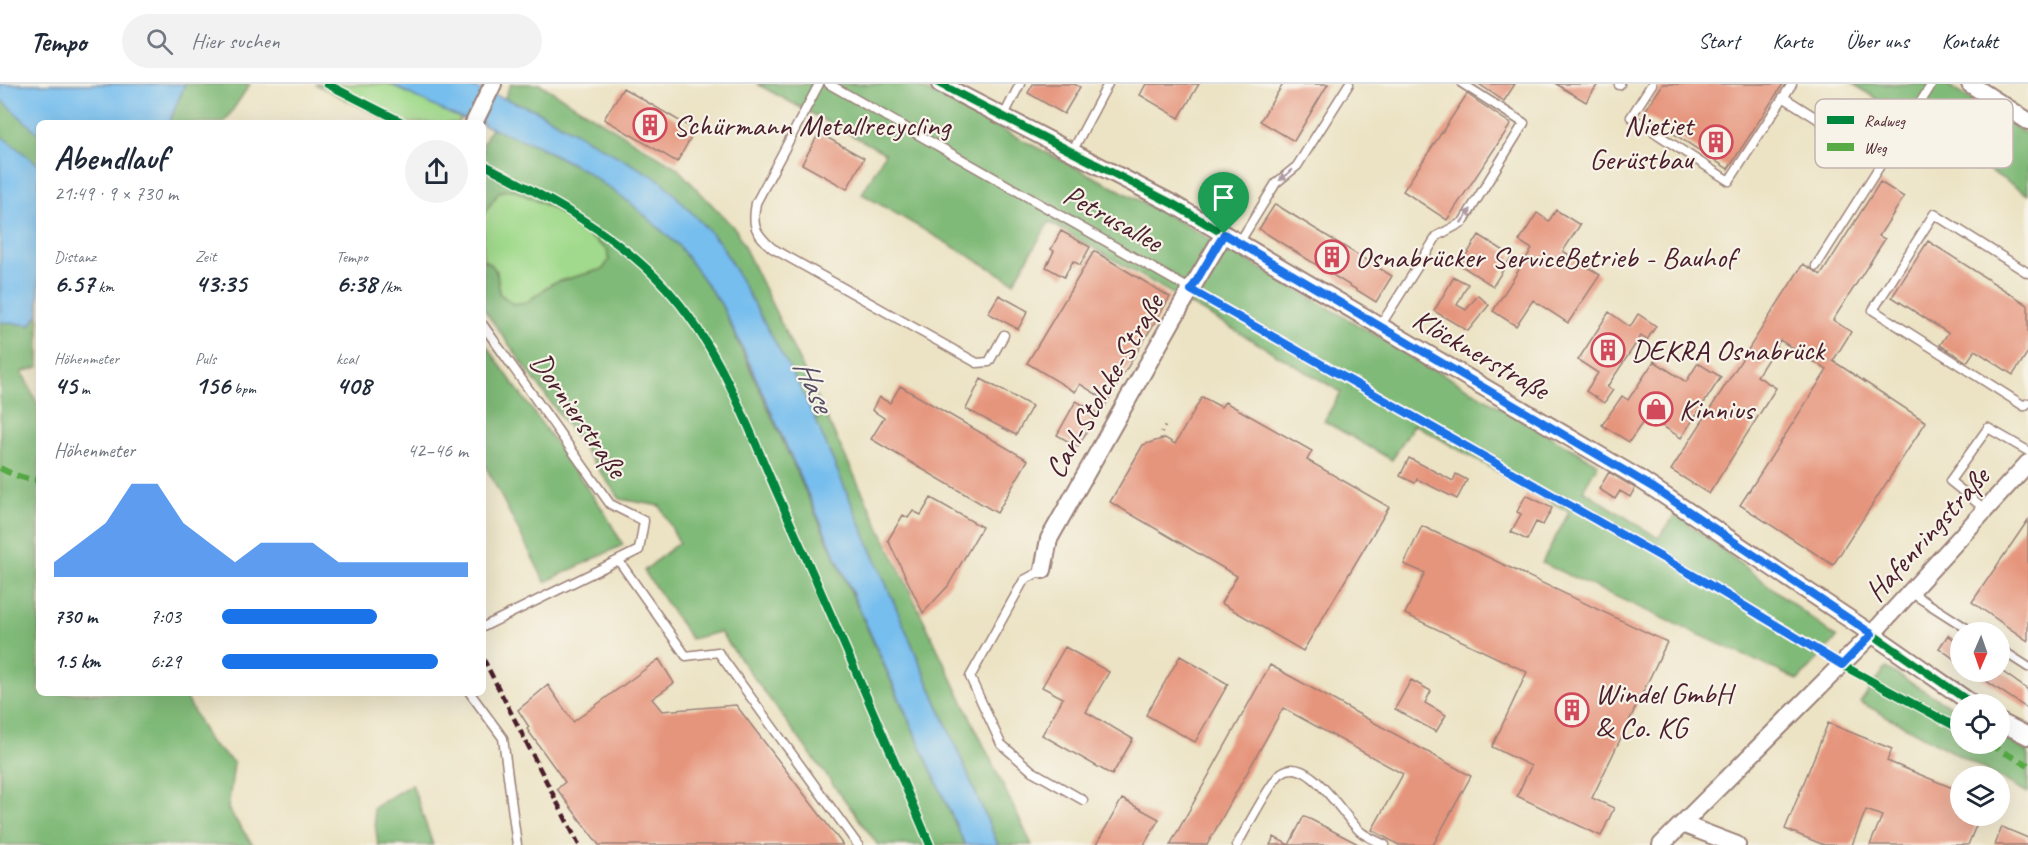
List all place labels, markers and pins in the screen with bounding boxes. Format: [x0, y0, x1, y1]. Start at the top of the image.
place label: Schürmann Metallrecycling [673, 106, 952, 144]
place label: Nietiet Gerüstbau [1589, 106, 1696, 178]
building icon: Schürmann Metallrecycling [632, 107, 668, 143]
building icon: Nietiet Gerüstbau [1698, 124, 1734, 160]
pin [1198, 172, 1249, 234]
place label: Osnabrücker ServiceBetrieb - Bauhof [1355, 238, 1741, 276]
building icon: Osnabrücker ServiceBetrieb - Bauhof [1314, 239, 1350, 275]
place label: DEKRA Osnabrück [1631, 331, 1826, 369]
building icon: DEKRA Osnabrück [1590, 332, 1626, 368]
place label: Kinnius [1679, 390, 1757, 428]
shop icon: Kinnius [1638, 391, 1674, 427]
place label: Windel GmbH & Co. KG [1595, 674, 1736, 746]
building icon: Windel GmbH & Co. KG [1554, 692, 1590, 728]

